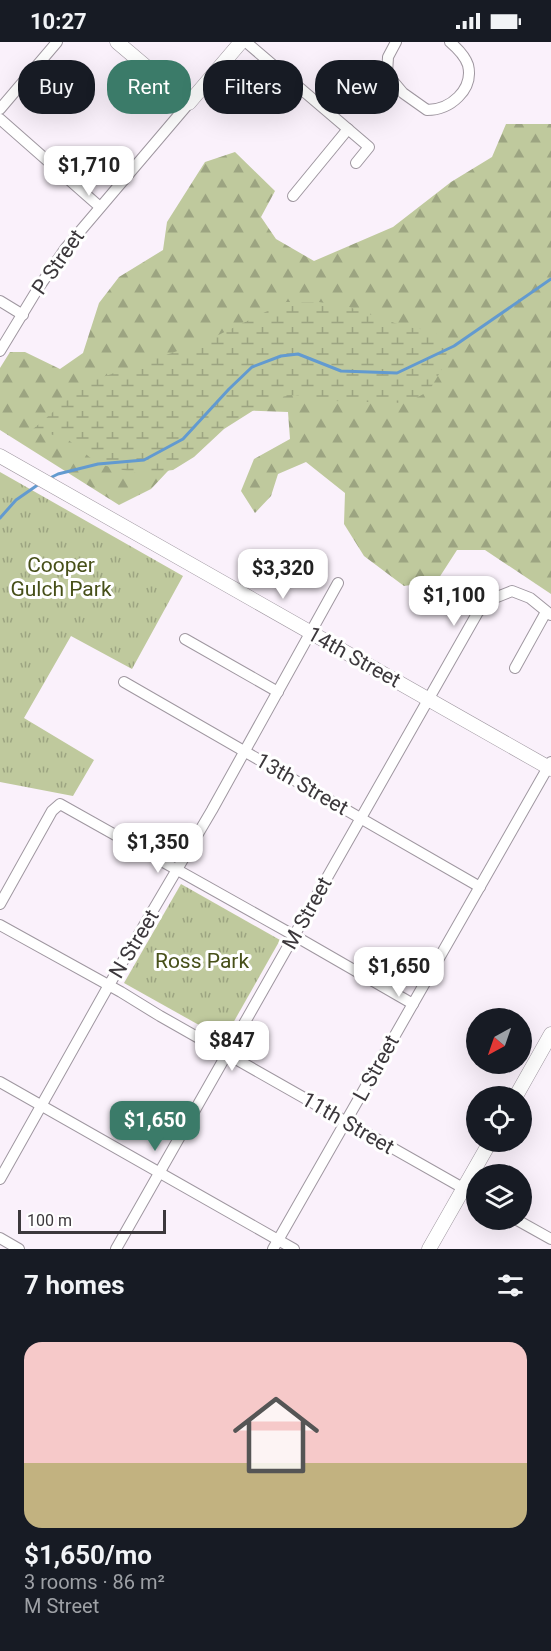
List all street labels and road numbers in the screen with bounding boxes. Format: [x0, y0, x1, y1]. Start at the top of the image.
street label: P Street [27, 225, 89, 299]
street label: 14th Street [303, 622, 405, 692]
street label: 13th Street [252, 748, 353, 820]
street label: M Street [277, 873, 337, 953]
street label: N Street [104, 905, 164, 983]
street label: L Street [348, 1031, 404, 1105]
street label: 11th Street [298, 1087, 399, 1159]

